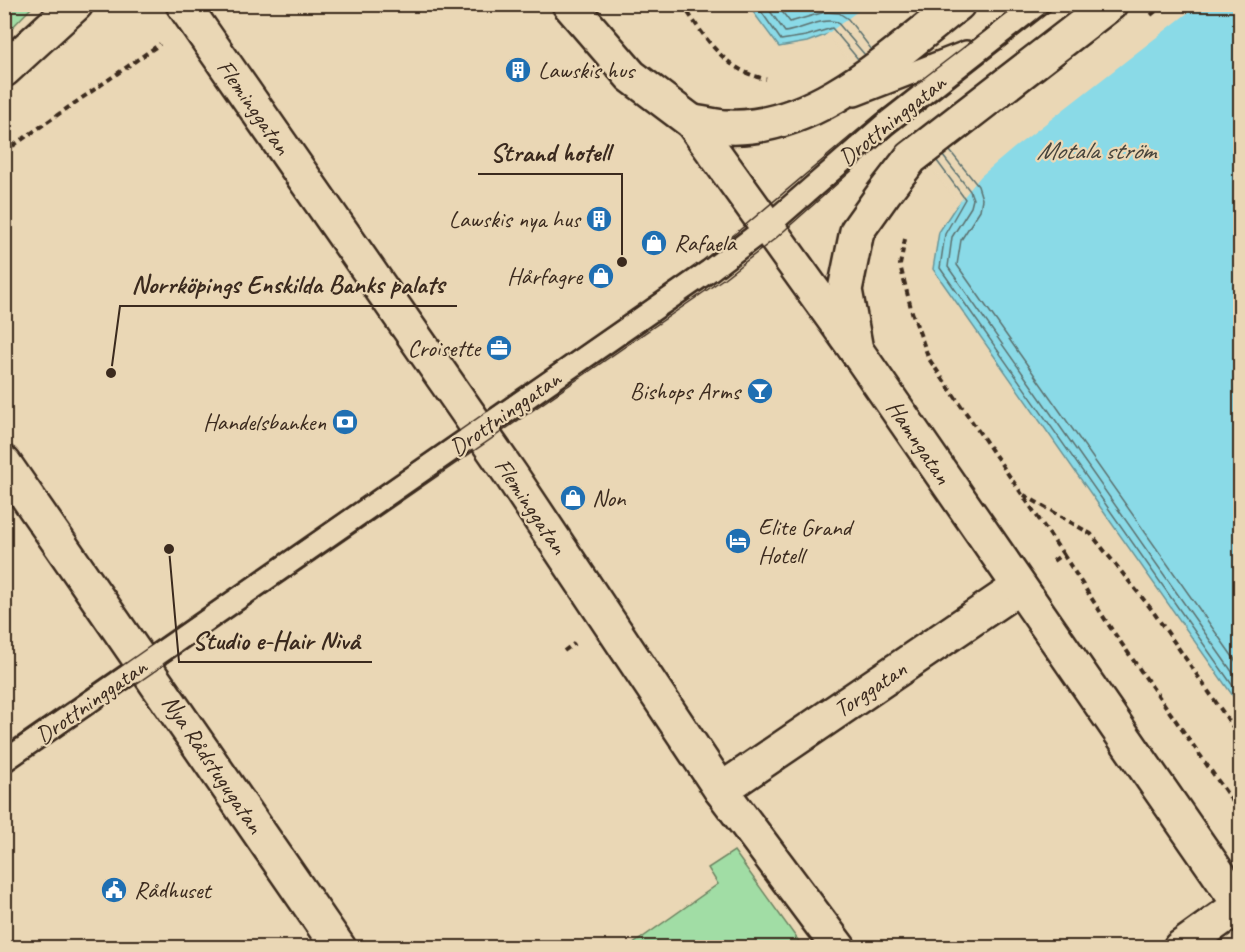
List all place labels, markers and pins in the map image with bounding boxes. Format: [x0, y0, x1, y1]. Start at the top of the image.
building icon: Lawskis hus [503, 55, 533, 85]
place label: Lawskis hus [538, 55, 636, 85]
callout: Strand hotell [478, 130, 622, 174]
place label: Lawskis nya hus [449, 204, 582, 234]
building icon: Lawskis nya hus [584, 204, 614, 234]
shop icon: Rafaela [639, 228, 669, 258]
place label: Rafaela [674, 228, 738, 258]
place label: Hårfagre [507, 261, 584, 291]
shop icon: Hårfagre [586, 261, 616, 291]
callout: Norrköpings Enskilda Banks palats [120, 262, 457, 306]
place label: Croisette [407, 333, 482, 363]
office icon: Croisette [484, 333, 514, 363]
place label: Bishops Arms [630, 376, 743, 406]
bar icon: Bishops Arms [745, 376, 775, 406]
place label: Handelsbanken [203, 407, 326, 437]
bank icon: Handelsbanken [330, 407, 360, 437]
shop icon: Non [558, 483, 588, 513]
place label: Non [592, 483, 627, 513]
place label: Elite Grand Hotell [758, 512, 855, 570]
hotel icon: Elite Grand Hotell [723, 526, 753, 556]
callout: Studio e-Hair Nivå [179, 618, 372, 662]
public building icon: Rådhuset [99, 875, 129, 905]
place label: Rådhuset [134, 875, 213, 905]

